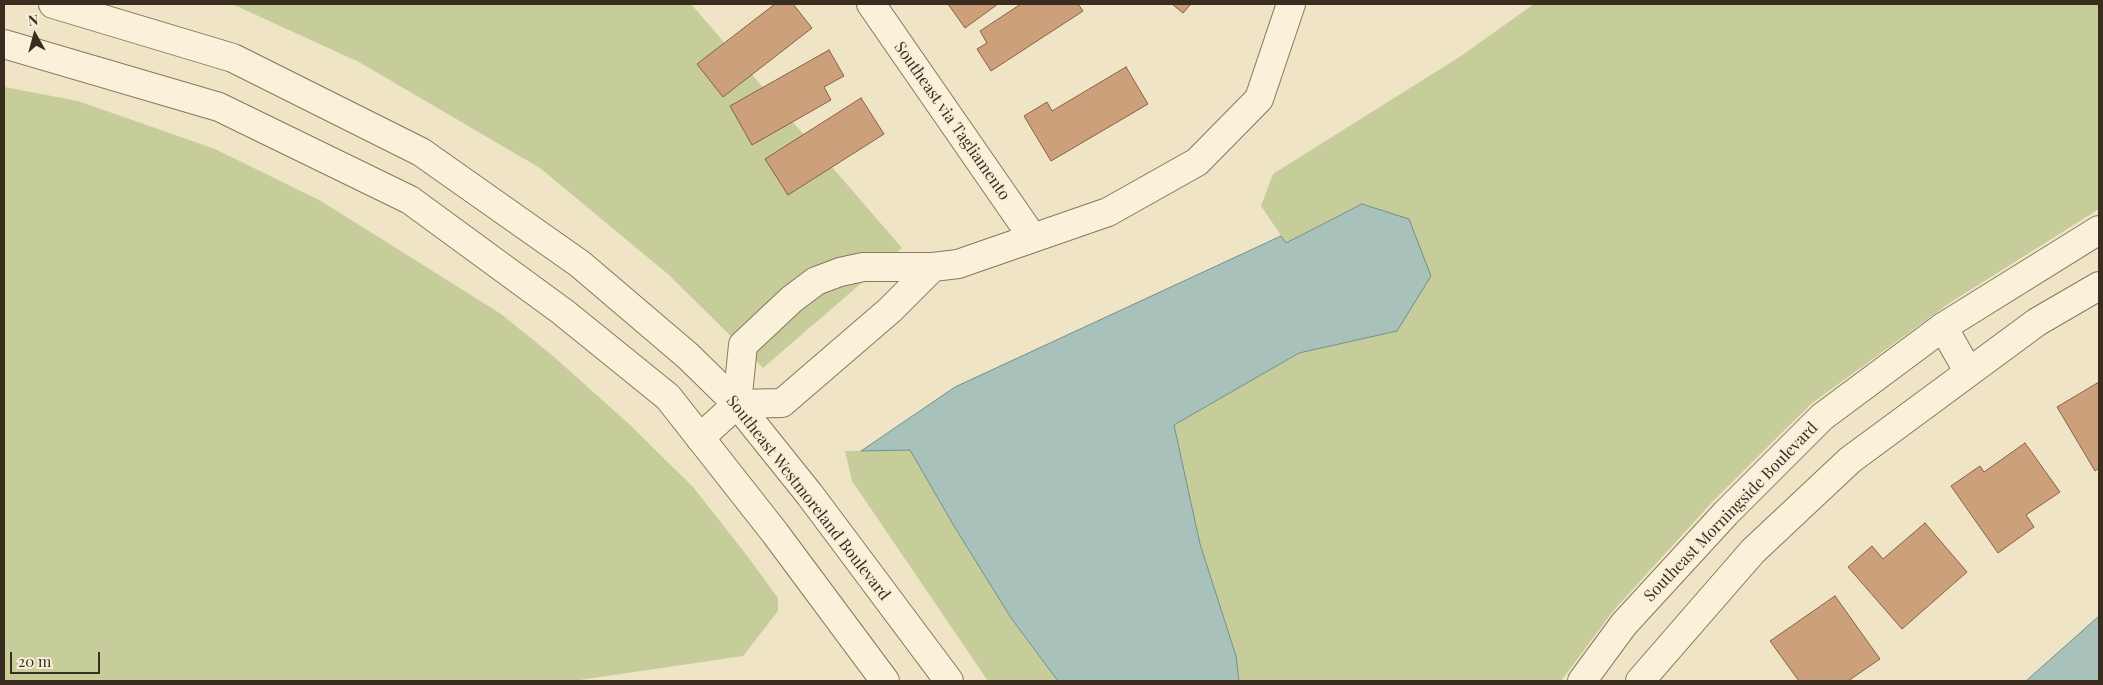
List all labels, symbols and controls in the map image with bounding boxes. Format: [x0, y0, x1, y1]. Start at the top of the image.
north arrow [10, 10, 60, 60]
text: N [27, 10, 39, 30]
street label: Southeast via Tagliamento [890, 38, 1014, 204]
street label: Southeast Westmoreland Boulevard [722, 392, 894, 604]
street label: Southeast Morningside Boulevard [1640, 418, 1822, 606]
scale bar [12, 642, 102, 674]
text: 20 m [18, 651, 51, 671]

